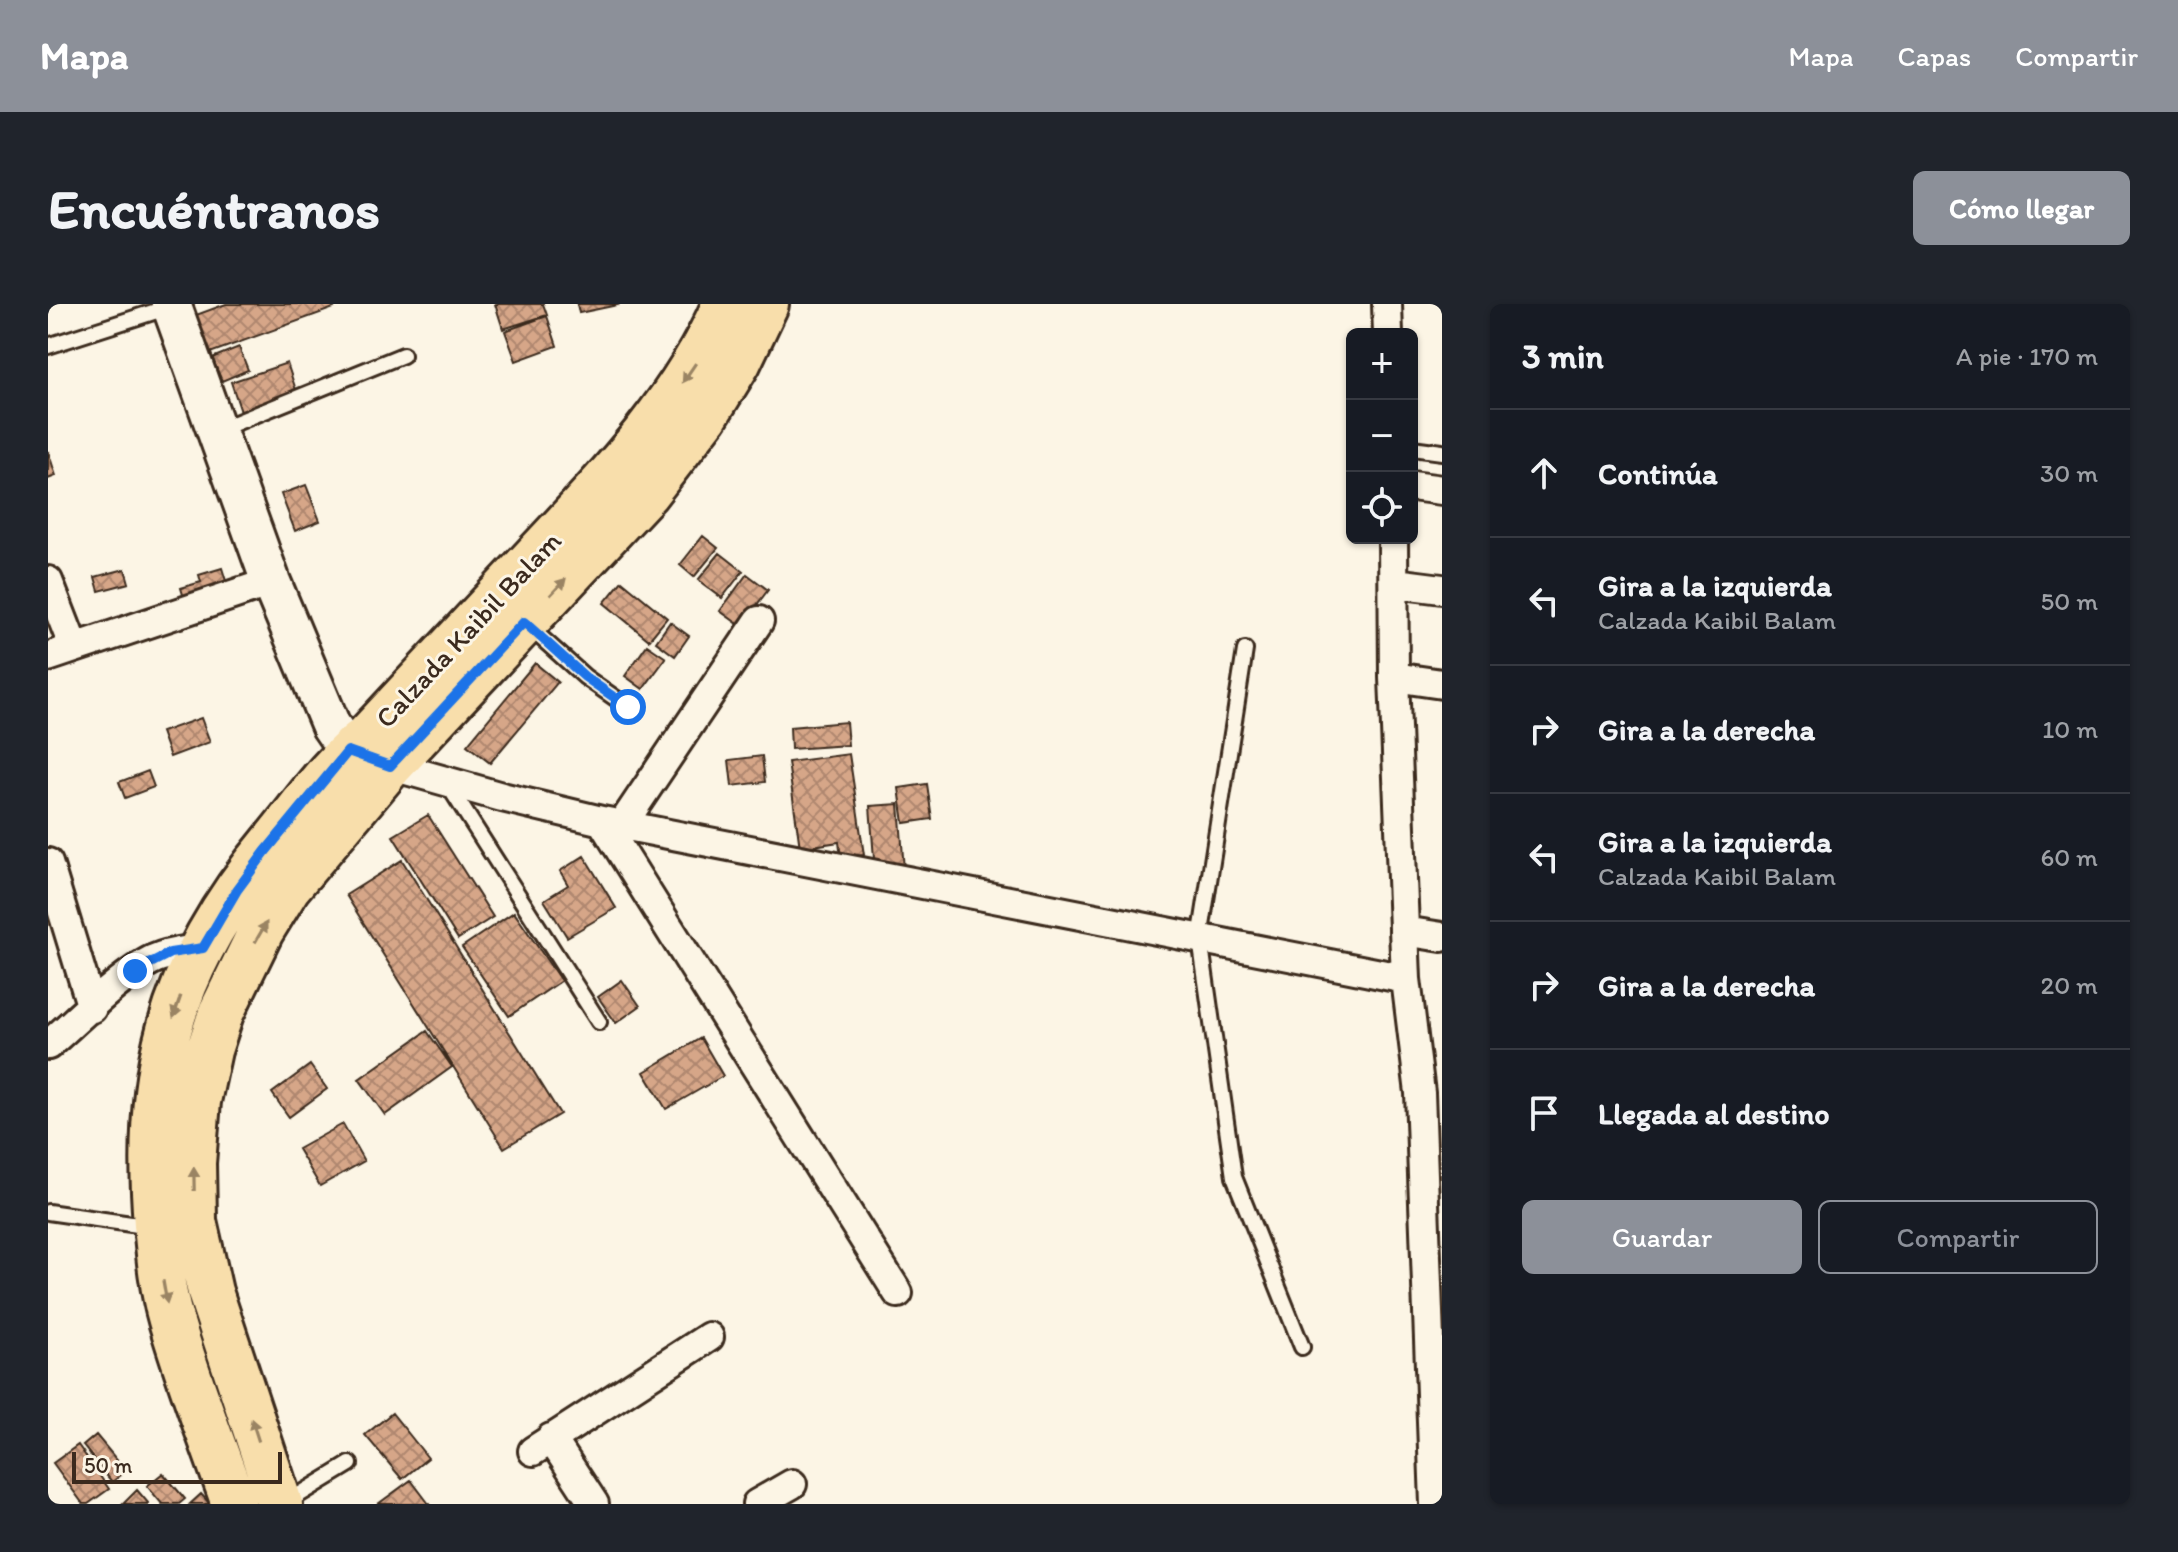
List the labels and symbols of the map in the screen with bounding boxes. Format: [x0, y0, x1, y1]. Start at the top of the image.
one-way arrow [682, 362, 697, 383]
street label: Calzada Kaibil Balam [368, 523, 568, 734]
one-way arrow [548, 577, 566, 596]
route start [610, 689, 646, 725]
one-way arrow [254, 920, 268, 943]
route end [117, 953, 153, 989]
one-way arrow [170, 995, 182, 1019]
one-way arrow [187, 1166, 200, 1191]
one-way arrow [160, 1279, 172, 1304]
one-way arrow [249, 1418, 261, 1442]
scale bar [72, 1448, 282, 1484]

